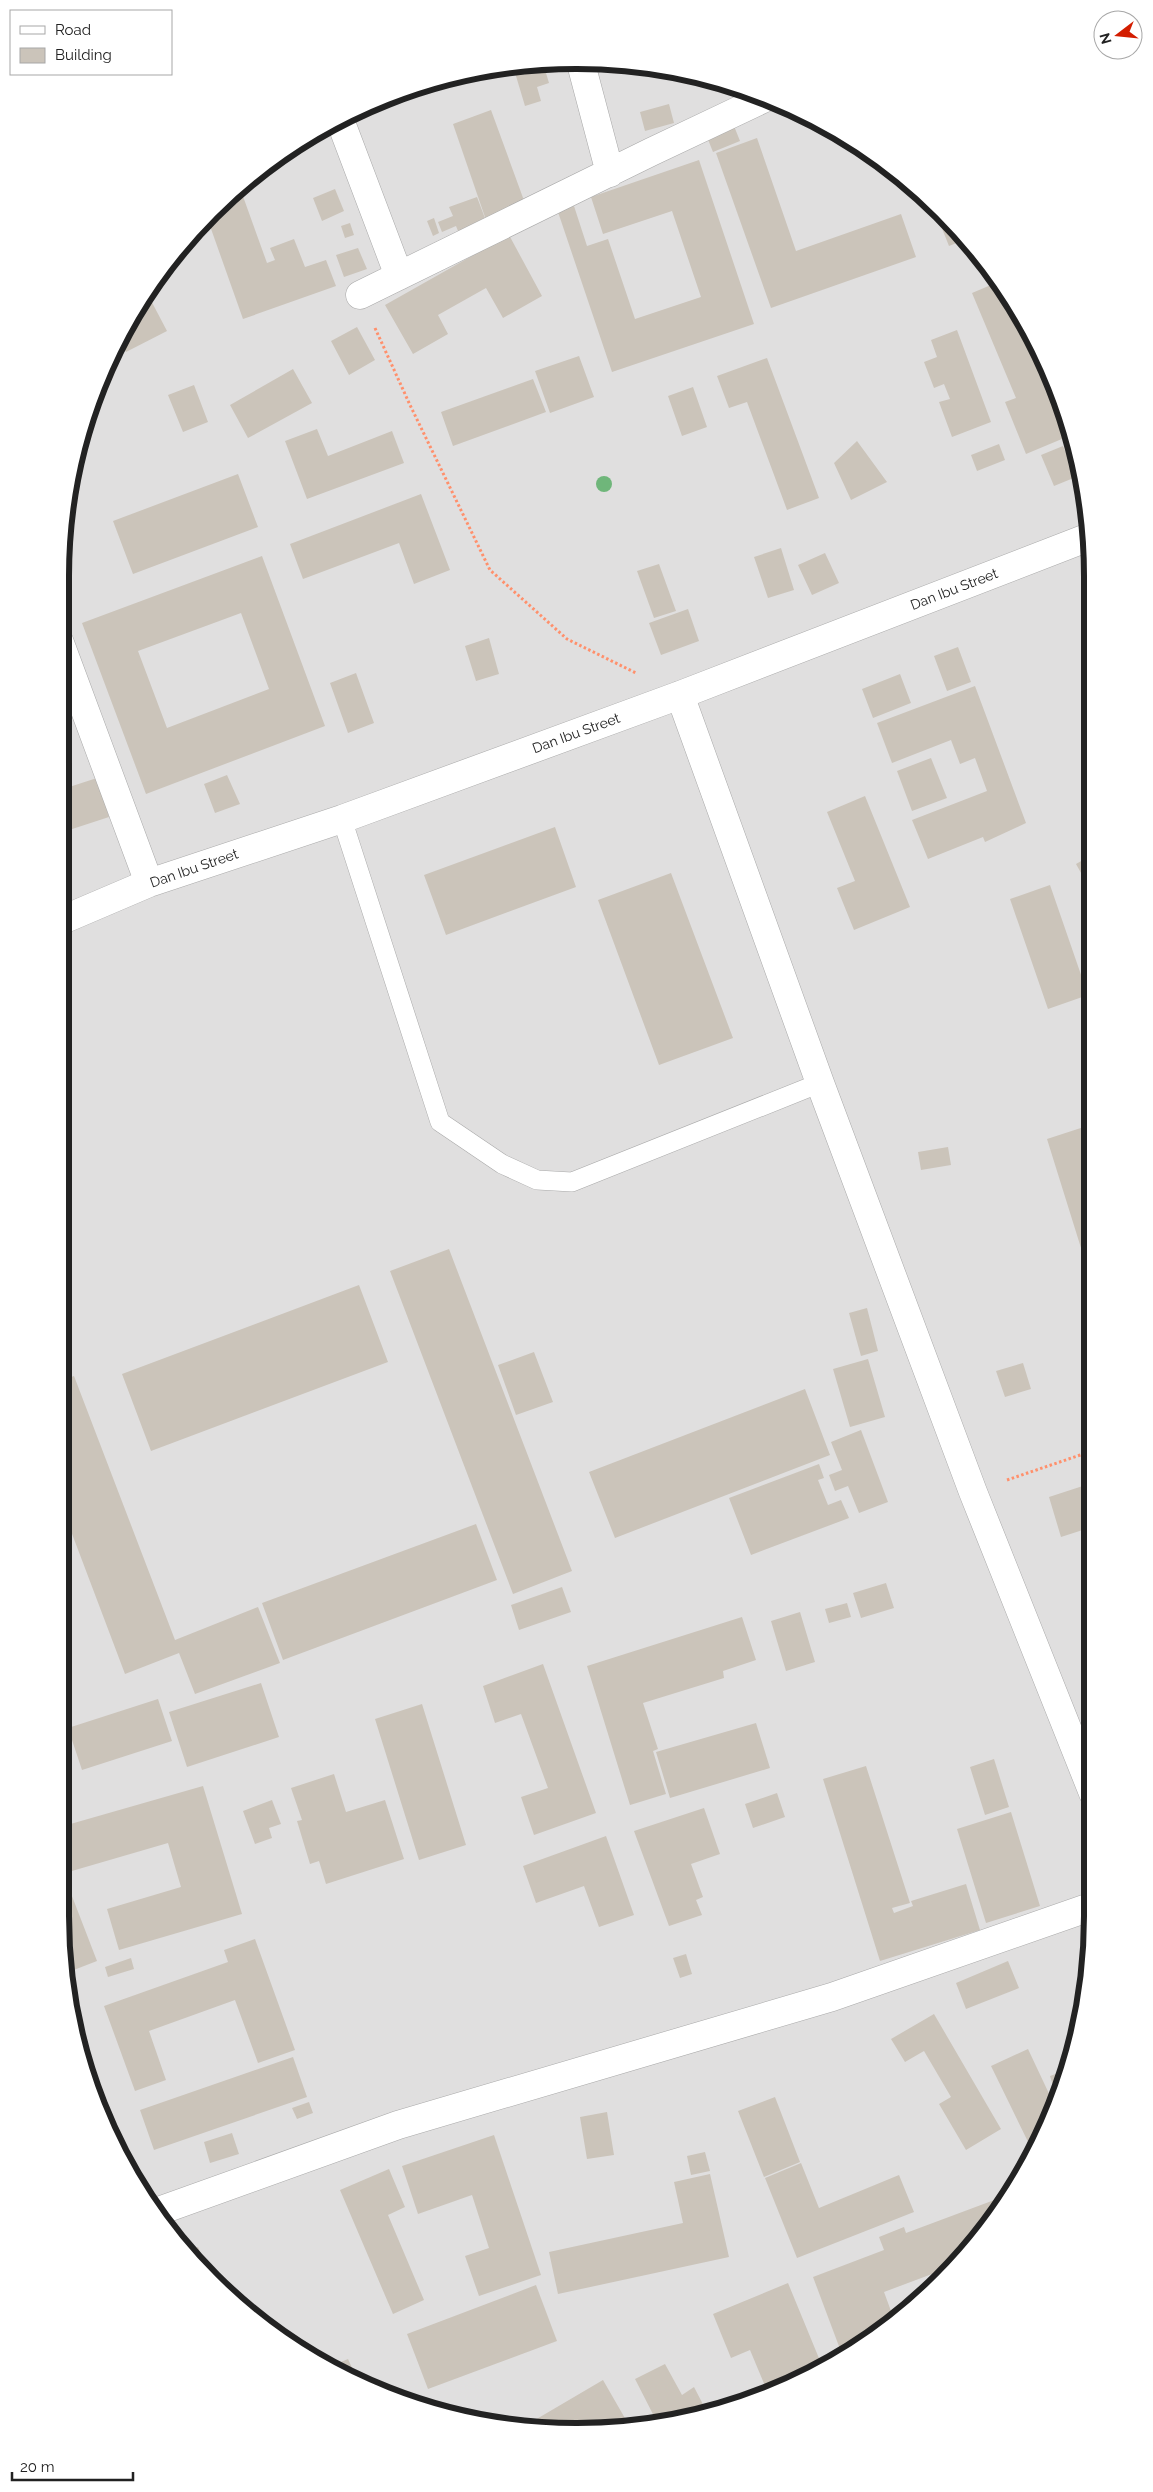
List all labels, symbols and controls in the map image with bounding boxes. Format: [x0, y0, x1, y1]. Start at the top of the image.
legend [10, 10, 172, 75]
north arrow [1093, 10, 1143, 60]
text: Road [55, 21, 91, 39]
text: N [1096, 31, 1115, 46]
text: Building [55, 46, 112, 64]
street label: Dan Ibu Street [908, 565, 1000, 613]
street label: Dan Ibu Street [530, 710, 622, 756]
street label: Dan Ibu Street [148, 845, 240, 891]
scale bar [12, 2450, 134, 2482]
text: 20 m [20, 2458, 55, 2476]

